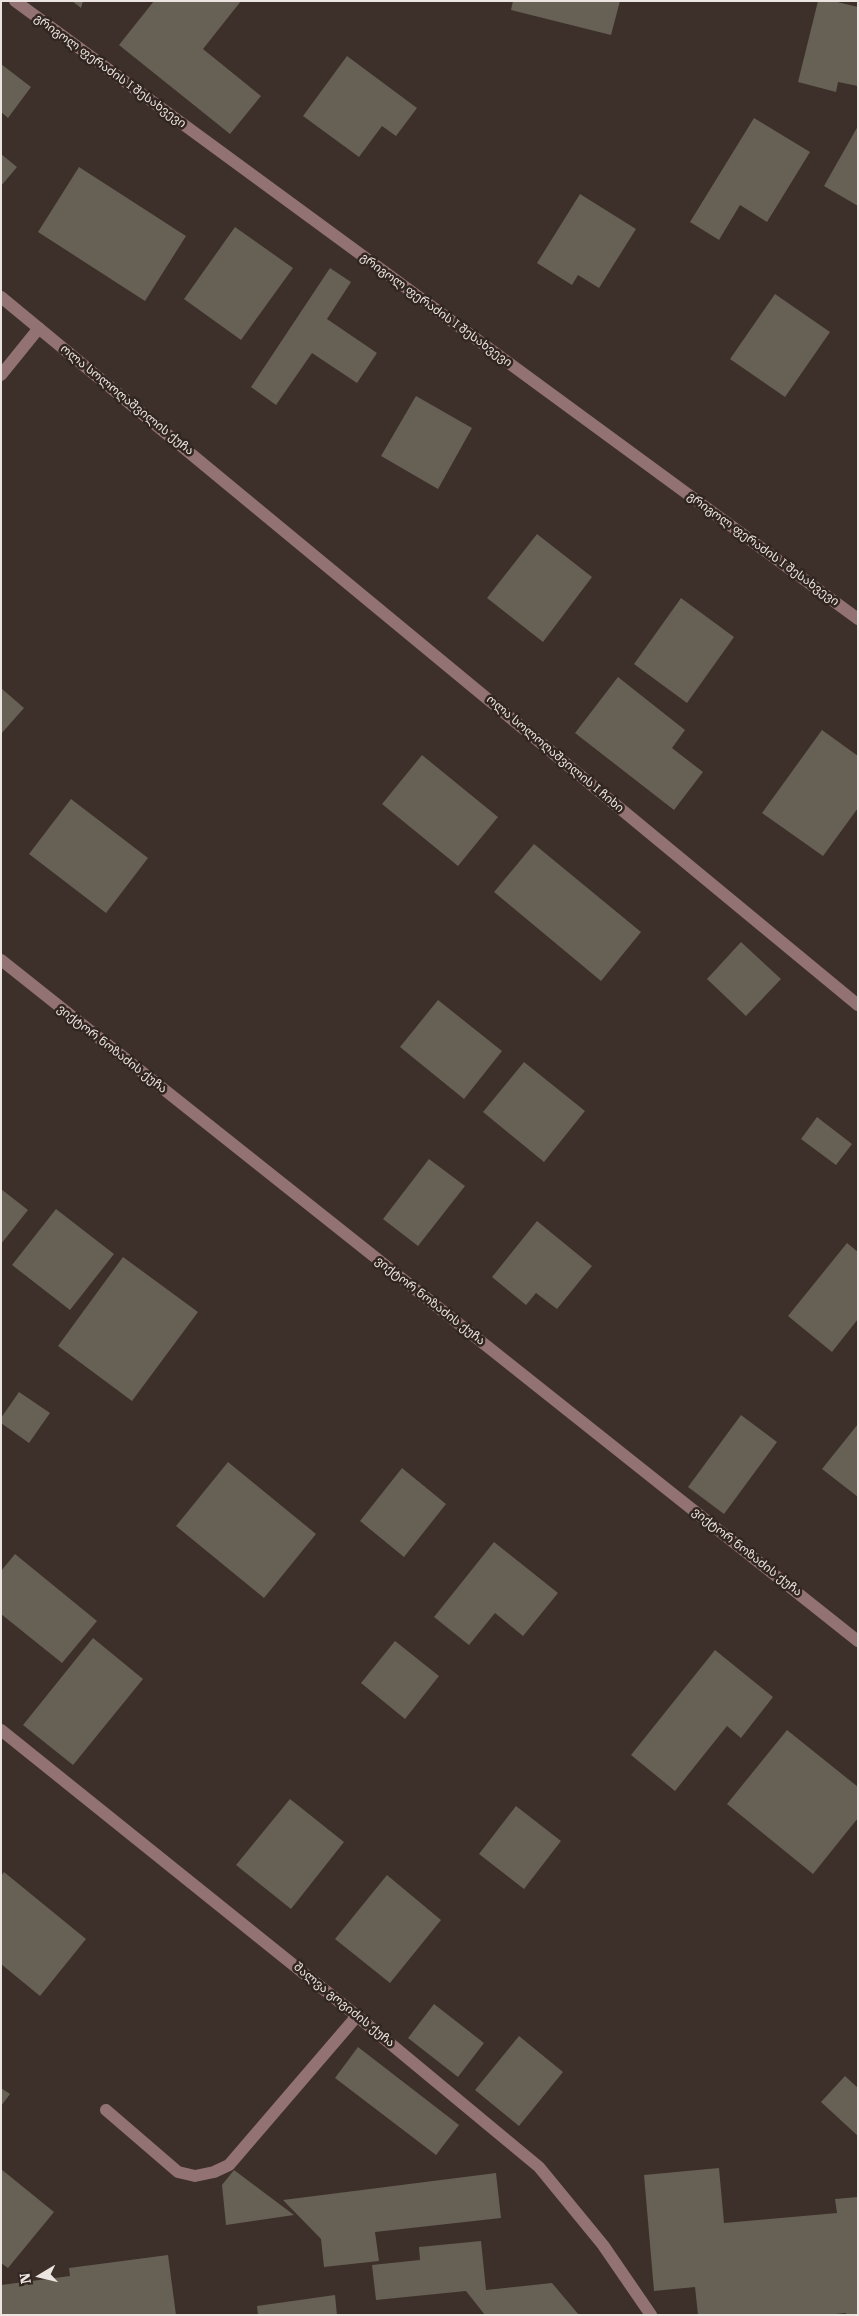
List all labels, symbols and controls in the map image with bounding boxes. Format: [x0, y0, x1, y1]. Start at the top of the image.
street label: გრიგოლ ფერაძის I შესახვევი [31, 11, 189, 131]
street label: გრიგოლ ფერაძის I შესახვევი [357, 250, 515, 370]
street label: ოლა სოლოღაშვილის ქუჩა [57, 342, 197, 458]
street label: გრიგოლ ფერაძის I შესახვევი [684, 489, 842, 609]
street label: ოლა სოლოღაშვილის I ჩიხი [483, 692, 627, 816]
street label: ვიქტორ ნოზაძის ქუჩა [54, 1002, 170, 1096]
street label: ვიქტორ ნოზაძის ქუჩა [372, 1254, 488, 1348]
street label: ვიქტორ ნოზაძის ქუჩა [689, 1505, 805, 1599]
street label: შალვა გოგიძის ქუჩა [291, 1960, 397, 2050]
north arrow [15, 2251, 65, 2301]
text: N [16, 2272, 34, 2285]

